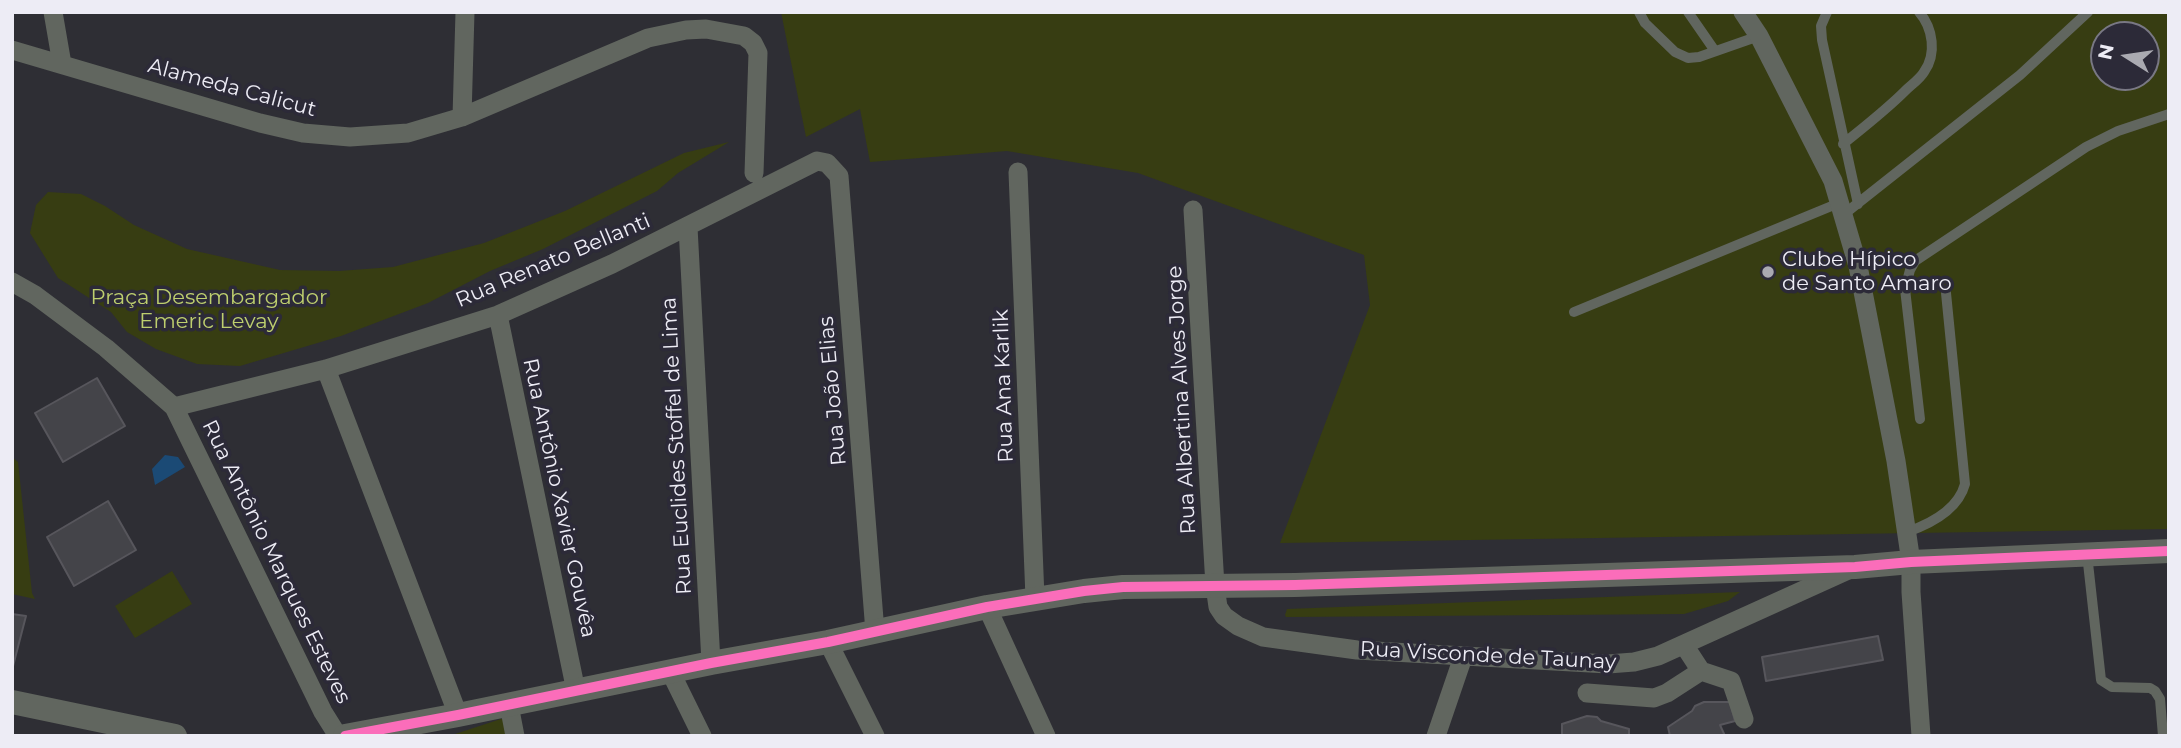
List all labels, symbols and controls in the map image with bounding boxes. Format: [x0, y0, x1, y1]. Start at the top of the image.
north arrow [2090, 21, 2160, 91]
text: N [2093, 42, 2119, 62]
street label: Alameda Calicut [145, 53, 319, 123]
street label: Rua Renato Bellanti [452, 209, 654, 313]
place label: Clube Hípico de Santo Amaro [1782, 247, 1952, 297]
marker: Clube Hípico de Santo Amaro [1760, 264, 1776, 280]
street label: Rua Albertina Alves Jorge [1162, 265, 1202, 535]
park label: Praça Desembargador Emeric Levay [91, 285, 327, 335]
street label: Rua Euclides Stoffel de Lima [657, 297, 697, 595]
street label: Rua Ana Karlik [989, 309, 1019, 463]
street label: Rua João Elias [814, 315, 852, 467]
street label: Rua Antônio Xavier Gouvêa [517, 356, 601, 640]
street label: Rua Antônio Marques Esteves [196, 416, 356, 708]
street label: Rua Visconde de Taunay [1359, 637, 1617, 675]

